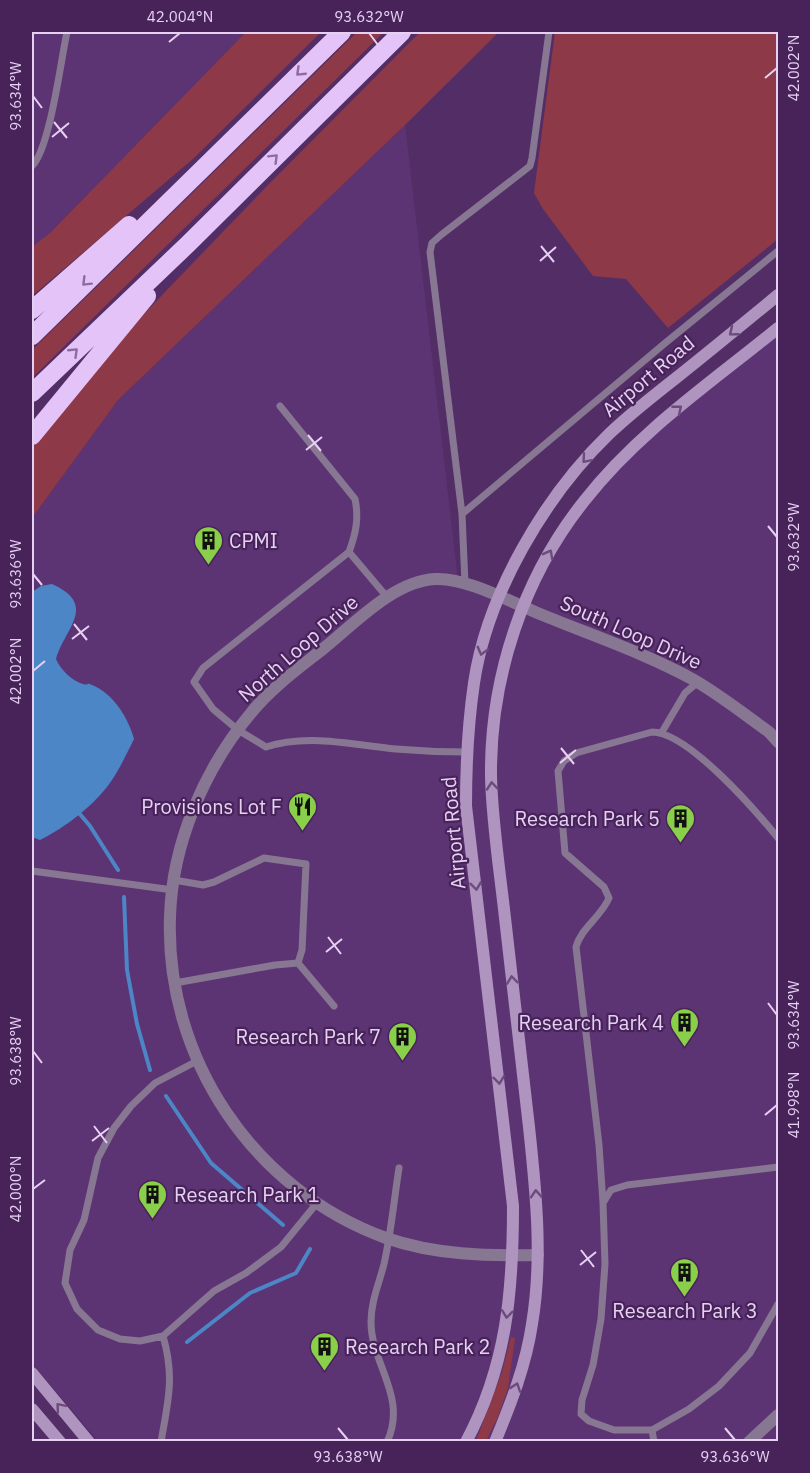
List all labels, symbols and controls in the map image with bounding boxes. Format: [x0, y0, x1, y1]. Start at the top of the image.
text: 42.004°N [147, 7, 213, 26]
text: 93.632°W [334, 7, 404, 26]
text: 42.002°N [784, 35, 803, 101]
text: 93.634°W [6, 61, 25, 131]
one-way arrow [296, 65, 307, 76]
one-way arrow [267, 155, 278, 166]
one-way arrow [82, 275, 93, 286]
one-way arrow [729, 324, 740, 335]
street label: Airport Road [596, 329, 700, 423]
one-way arrow [67, 348, 77, 359]
one-way arrow [671, 406, 682, 417]
one-way arrow [582, 453, 593, 463]
text: 93.632°W [784, 502, 803, 572]
building icon: CPMI [192, 524, 224, 566]
place label: CPMI [229, 527, 278, 554]
text: 93.636°W [6, 539, 25, 609]
one-way arrow [542, 550, 553, 560]
street label: North Loop Drive [232, 588, 364, 708]
street label: South Loop Drive [556, 589, 706, 675]
text: 42.002°N [6, 638, 25, 704]
one-way arrow [476, 646, 489, 656]
street label: Airport Road [435, 775, 471, 891]
one-way arrow [486, 781, 499, 790]
restaurant icon: Provisions Lot F [287, 790, 319, 832]
place label: Provisions Lot F [141, 793, 282, 820]
building icon: Research Park 5 [665, 802, 697, 844]
place label: Research Park 5 [515, 805, 660, 832]
one-way arrow [470, 882, 482, 891]
one-way arrow [507, 975, 519, 984]
text: 93.634°W [784, 980, 803, 1050]
building icon: Research Park 4 [669, 1006, 701, 1048]
place label: Research Park 4 [519, 1009, 664, 1036]
text: 93.638°W [6, 1016, 25, 1086]
building icon: Research Park 7 [386, 1020, 418, 1062]
place label: Research Park 7 [236, 1023, 381, 1050]
text: 41.998°N [784, 1072, 803, 1138]
one-way arrow [492, 1075, 505, 1085]
text: 42.000°N [6, 1156, 25, 1222]
building icon: Research Park 1 [137, 1178, 169, 1220]
place label: Research Park 1 [174, 1181, 319, 1208]
one-way arrow [530, 1190, 543, 1199]
building icon: Research Park 3 [669, 1256, 701, 1298]
place label: Research Park 3 [612, 1297, 758, 1324]
one-way arrow [502, 1309, 514, 1318]
building icon: Research Park 2 [308, 1330, 340, 1372]
place label: Research Park 2 [345, 1333, 490, 1360]
one-way arrow [508, 1382, 521, 1393]
one-way arrow [56, 1403, 67, 1414]
text: 93.638°W [313, 1447, 383, 1466]
text: 93.636°W [700, 1447, 770, 1466]

